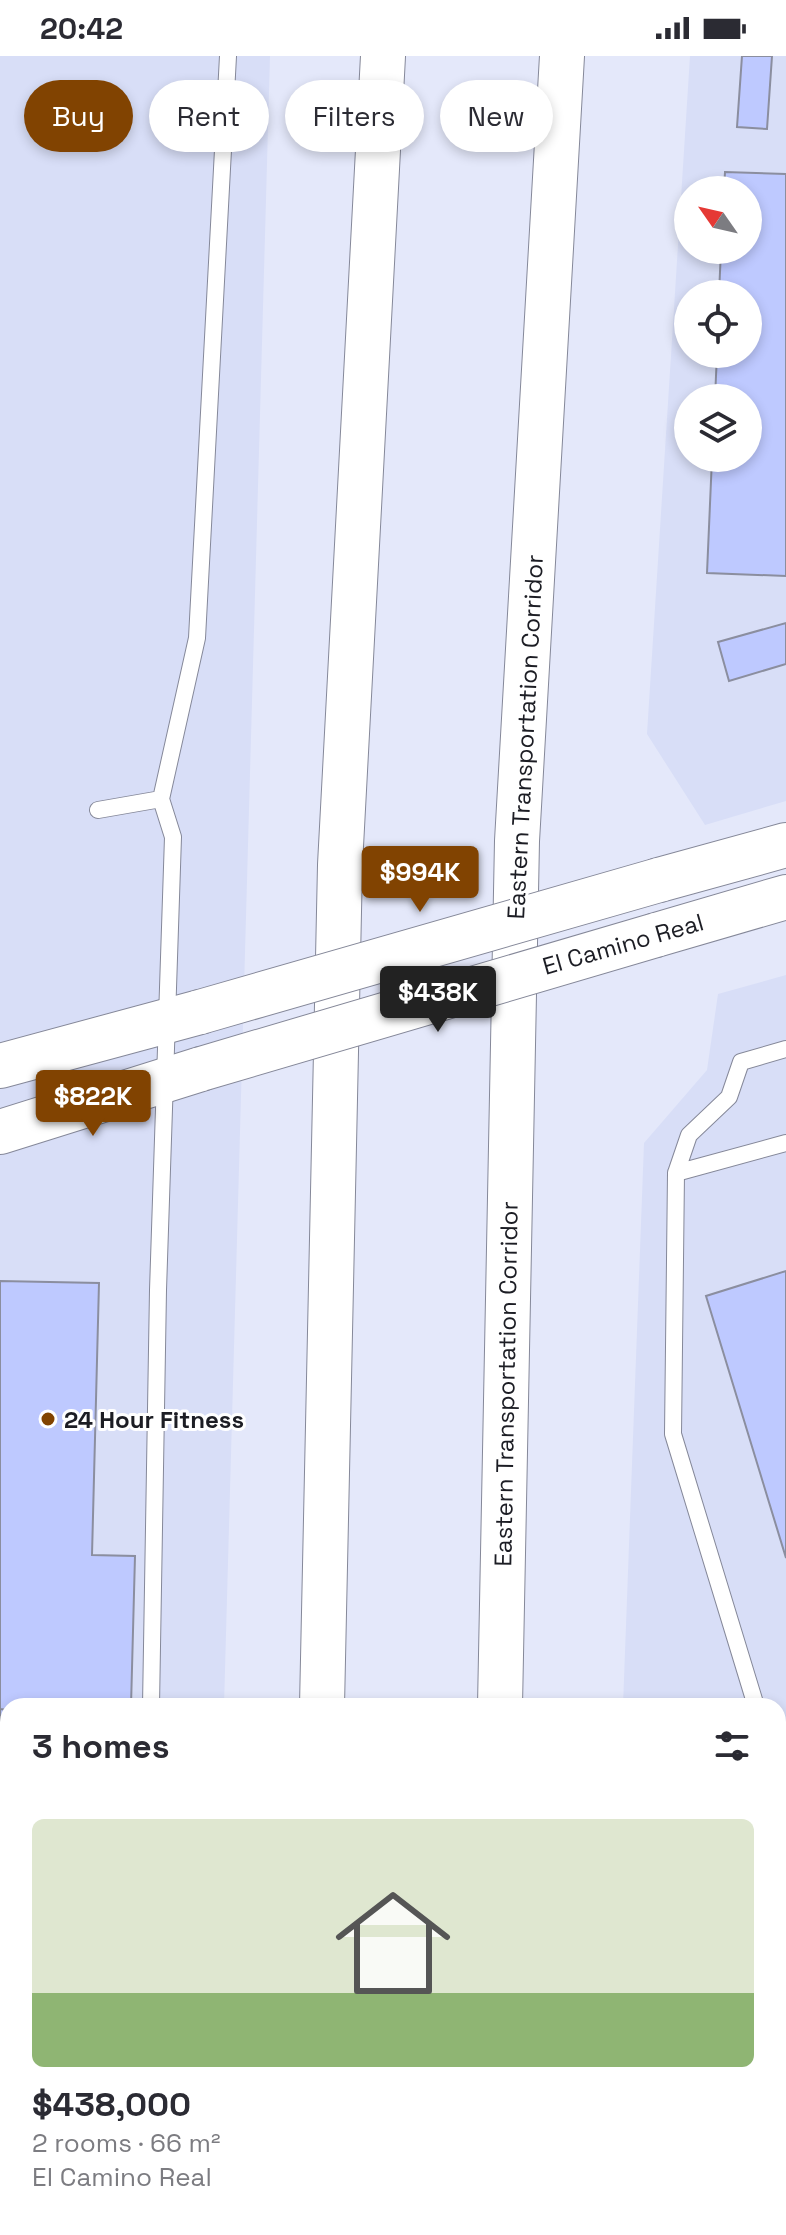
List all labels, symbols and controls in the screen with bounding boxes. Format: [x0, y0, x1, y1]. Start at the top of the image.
text: 20:42 [40, 9, 123, 48]
chip: Buy [24, 80, 133, 152]
chip: Rent [149, 80, 269, 152]
chip: Filters [285, 80, 424, 152]
chip: New [440, 80, 553, 152]
north arrow [674, 176, 762, 264]
map controls [674, 176, 762, 472]
button: locate [674, 280, 762, 368]
button: layers [674, 384, 762, 472]
street label: Eastern Transportation Corridor [500, 554, 550, 920]
pin: $994K [364, 846, 476, 914]
text: $994K [380, 855, 460, 889]
street label: El Camino Real [539, 906, 707, 982]
pin: $438K [382, 966, 494, 1034]
text: $438K [398, 975, 478, 1009]
pin: $822K [37, 1070, 149, 1138]
text: $822K [54, 1079, 132, 1113]
street label: Eastern Transportation Corridor [487, 1201, 525, 1567]
place label: 24 Hour Fitness [64, 1404, 244, 1435]
marker: 24 Hour Fitness [39, 1410, 57, 1428]
icon: filters [710, 1724, 754, 1768]
text: 3 homes [32, 1725, 170, 1768]
icon: home [321, 1871, 465, 2015]
text: $438,000 [32, 2083, 191, 2126]
text: 2 rooms · 66 m² [32, 2126, 221, 2160]
text: El Camino Real [32, 2160, 212, 2194]

